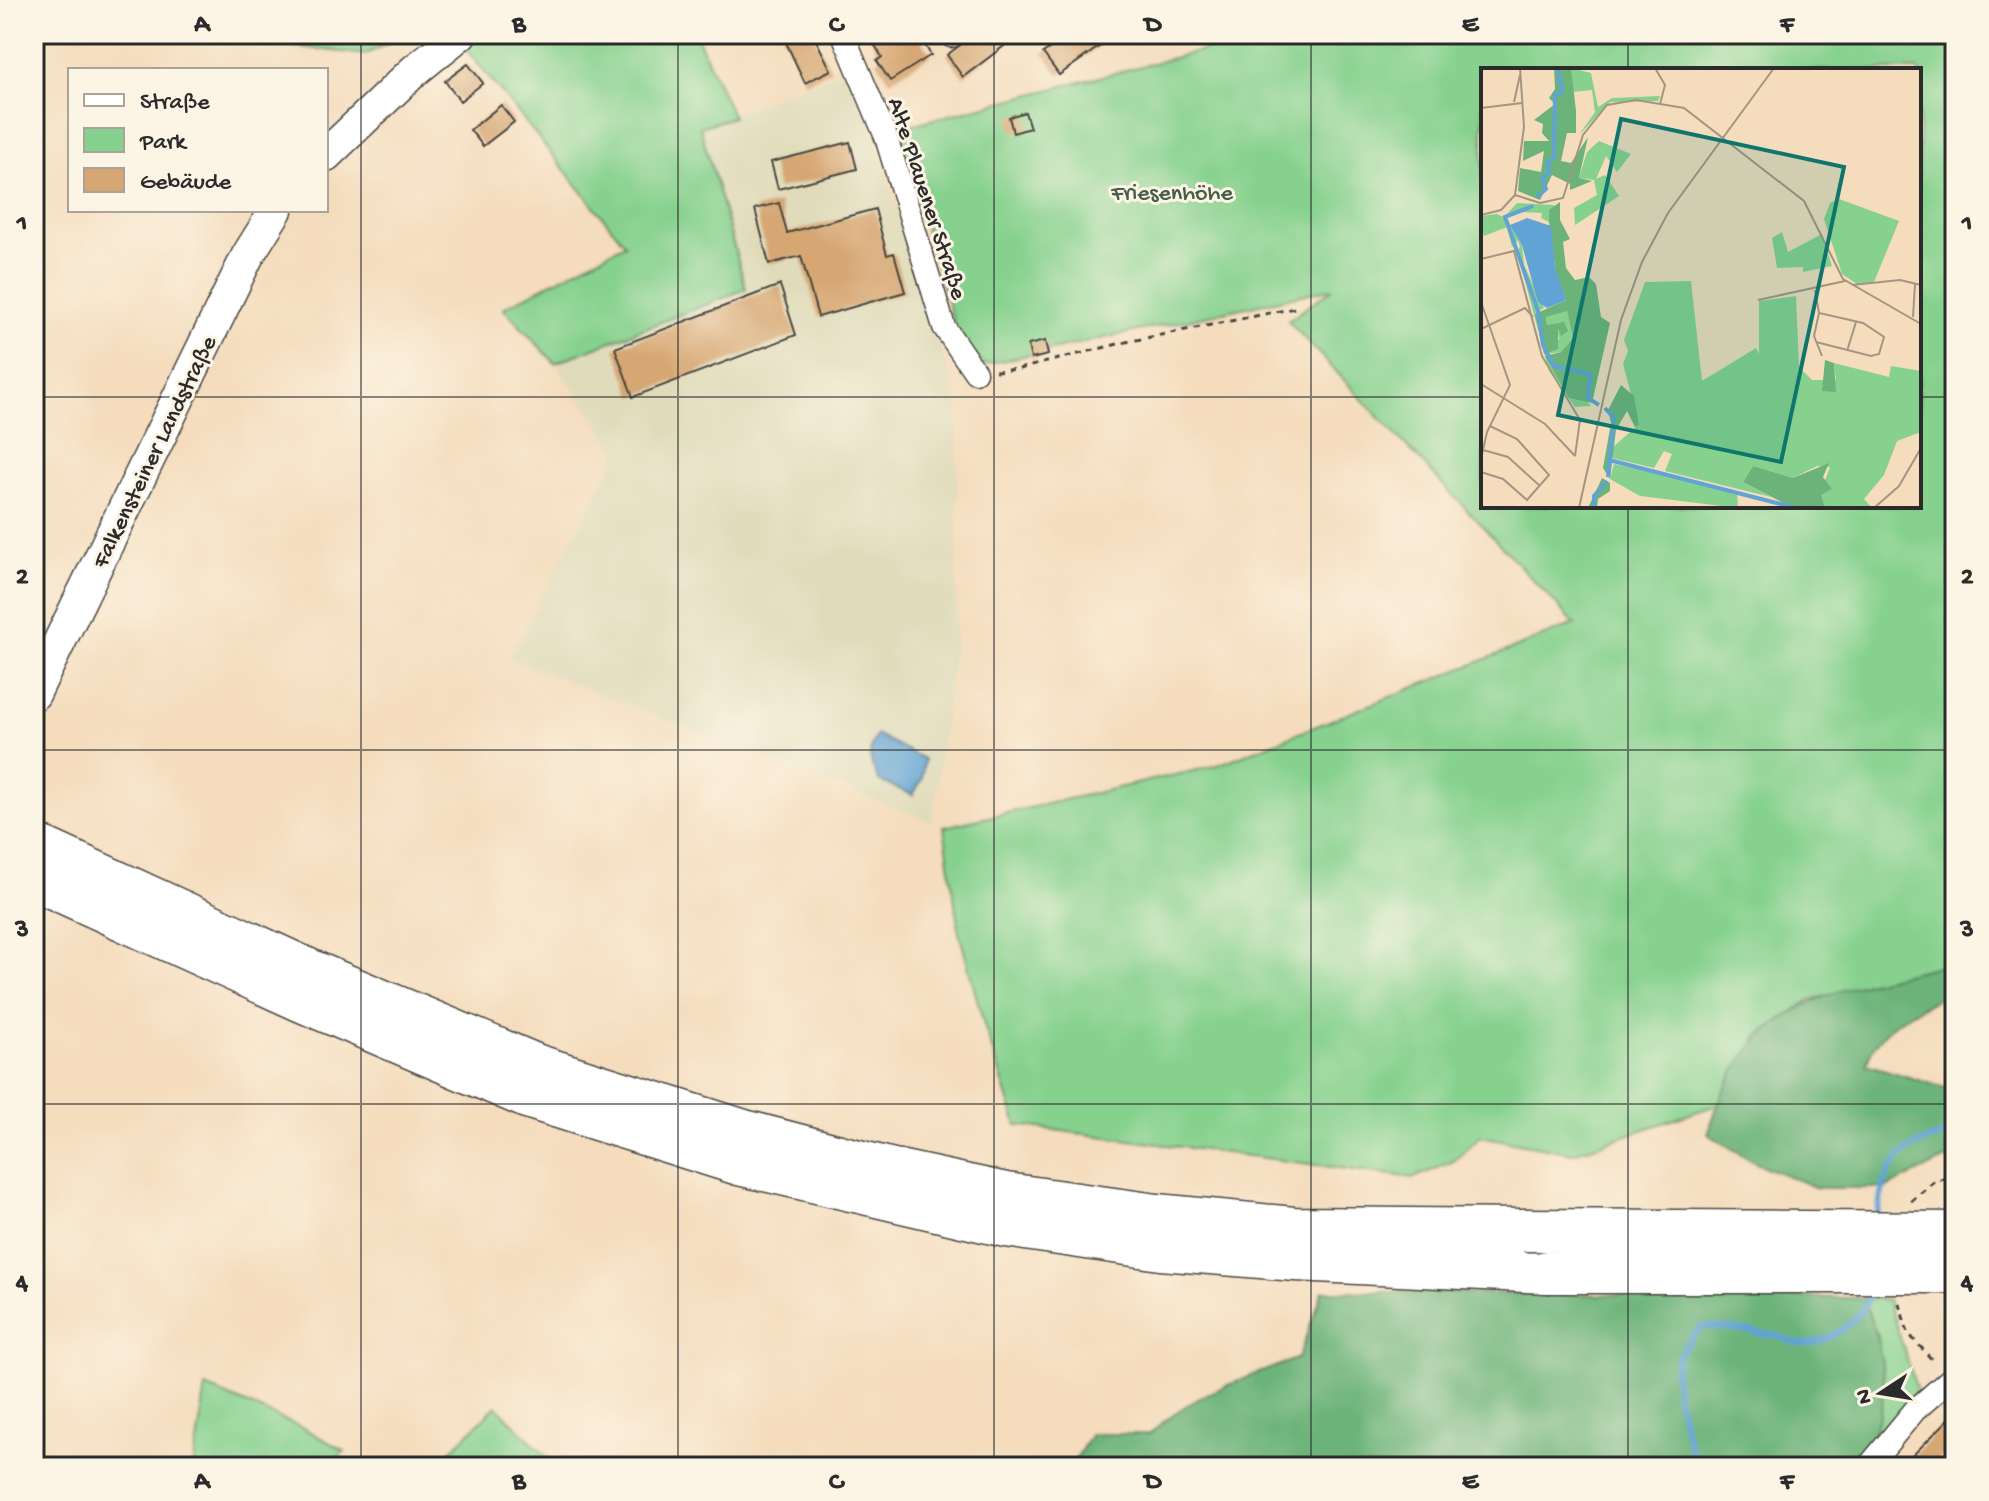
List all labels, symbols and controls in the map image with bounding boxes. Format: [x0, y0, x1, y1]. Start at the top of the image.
text: A [193, 11, 211, 42]
text: B [511, 11, 527, 42]
text: C [829, 11, 846, 42]
text: D [1143, 11, 1163, 42]
text: E [1462, 11, 1480, 42]
text: F [1779, 11, 1795, 42]
legend [68, 68, 328, 212]
inset map [1481, 68, 1921, 508]
text: Straße [140, 89, 210, 118]
street label: Alte Plauener Straße [879, 94, 972, 304]
text: Park [139, 129, 188, 158]
text: Gebäude [140, 169, 232, 198]
park label: Friesenhöhe [1110, 180, 1233, 209]
text: 1 [16, 210, 27, 241]
text: 1 [1961, 210, 1972, 241]
street label: Falkensteiner Landstraße [87, 331, 225, 574]
text: 2 [16, 563, 29, 594]
text: 2 [1961, 563, 1974, 594]
text: 3 [14, 916, 29, 947]
text: 3 [1959, 916, 1974, 947]
text: 4 [15, 1269, 29, 1300]
text: 4 [1960, 1269, 1974, 1300]
north arrow [1841, 1353, 1921, 1433]
text: N [1851, 1387, 1880, 1406]
text: A [193, 1468, 211, 1499]
text: B [511, 1468, 527, 1499]
text: C [829, 1468, 846, 1499]
text: D [1143, 1468, 1163, 1499]
text: E [1462, 1468, 1480, 1499]
text: F [1779, 1468, 1795, 1499]

